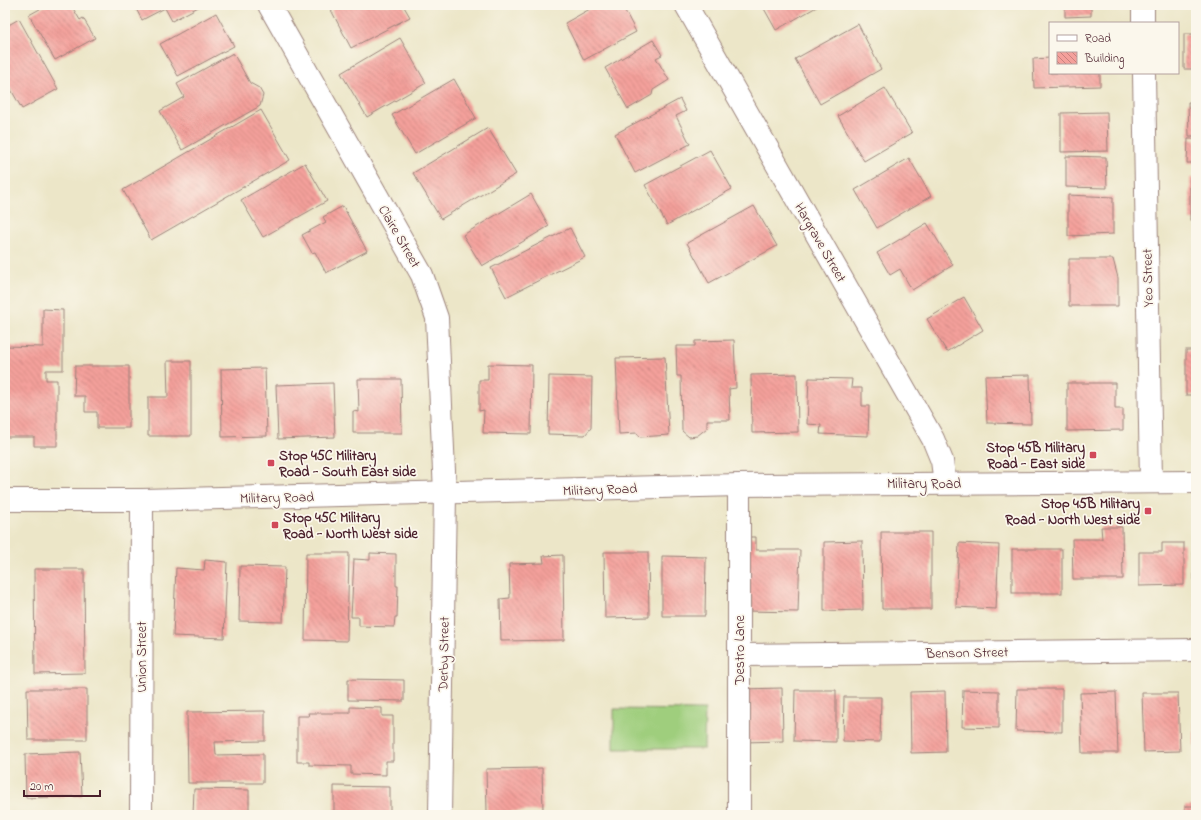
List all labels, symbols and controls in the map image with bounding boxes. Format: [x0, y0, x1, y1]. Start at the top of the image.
legend [1049, 22, 1179, 74]
text: Road [1085, 30, 1111, 48]
text: Building [1084, 50, 1124, 69]
street label: Hargrave Street [787, 199, 851, 287]
street label: Claire Street [372, 201, 425, 272]
street label: Yeo Street [1137, 248, 1160, 308]
place label: Stop 45B Military Road - East side [986, 438, 1086, 475]
place label: Stop 45C Military Road - South East side [278, 446, 417, 483]
marker: Stop 45B Military Road - East side [1088, 450, 1098, 460]
marker: Stop 45C Military Road - South East side [266, 458, 276, 468]
street label: Military Road [887, 474, 961, 496]
street label: Military Road [563, 479, 638, 503]
street label: Military Road [240, 487, 314, 511]
place label: Stop 45B Military Road - North West side [1004, 494, 1141, 531]
marker: Stop 45B Military Road - North West side [1143, 506, 1153, 516]
place label: Stop 45C Military Road - North West side [282, 508, 419, 545]
marker: Stop 45C Military Road - North West side [270, 520, 280, 530]
street label: Destro Lane [730, 615, 751, 686]
street label: Derby Street [433, 616, 457, 693]
street label: Union Street [132, 621, 153, 693]
street label: Benson Street [925, 642, 1009, 665]
scale bar [24, 772, 100, 798]
text: 20 m [30, 778, 53, 796]

